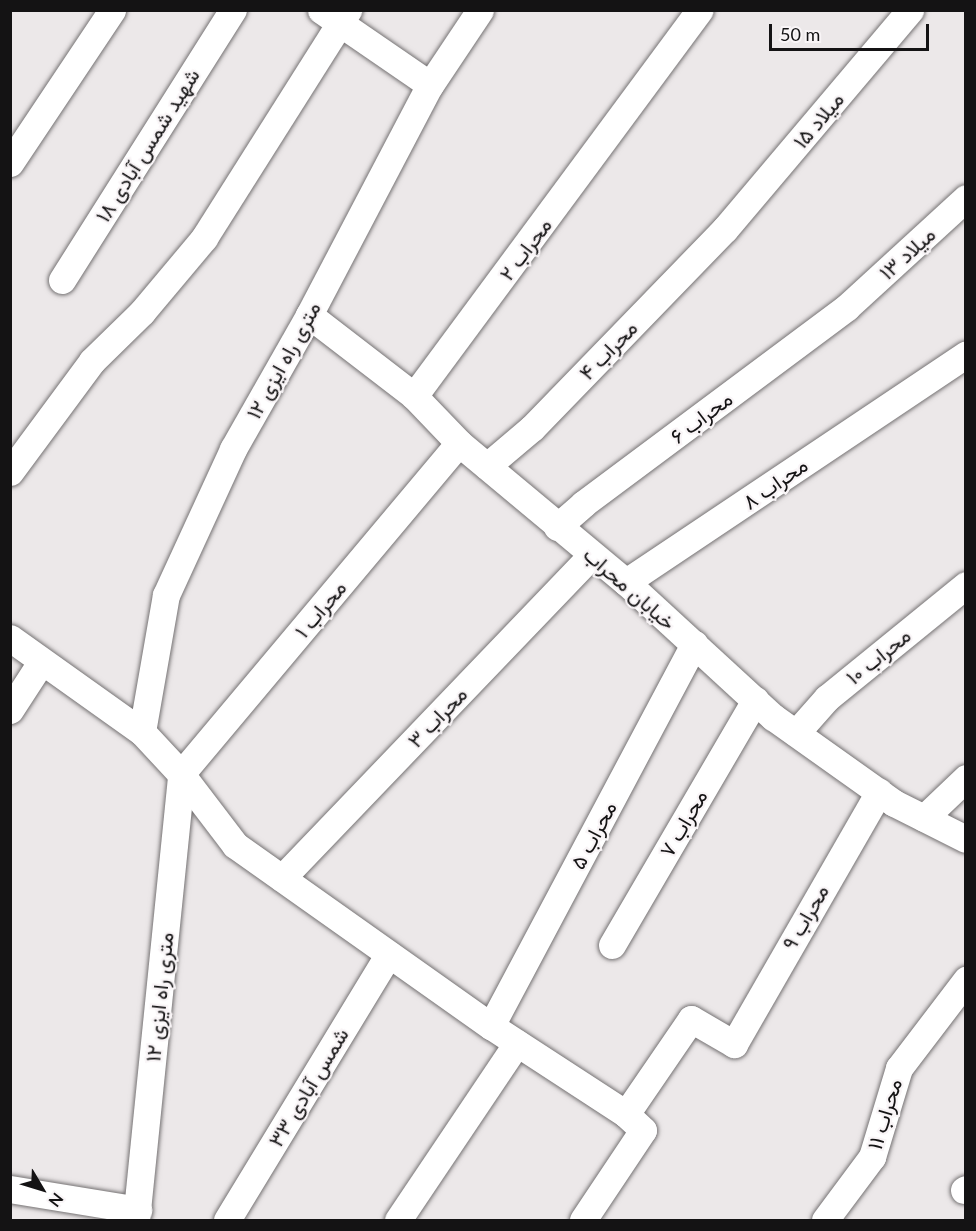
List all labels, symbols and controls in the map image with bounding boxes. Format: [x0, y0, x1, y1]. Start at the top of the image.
scale bar [772, 12, 932, 50]
text: 50 m [780, 23, 820, 45]
street label: شهید شمس آبادی ۱۸ [90, 64, 204, 226]
street label: میلاد ۱۵ [787, 87, 849, 153]
street label: محراب ۲ [493, 213, 557, 285]
street label: میلاد ۱۳ [874, 221, 940, 285]
street label: ۱۲ متری راه ایزی [240, 297, 326, 423]
street label: محراب ۴ [574, 315, 642, 385]
street label: محراب ۶ [665, 386, 737, 448]
street label: محراب ۸ [738, 452, 812, 514]
street label: خیابان محراب [579, 541, 681, 635]
street label: محراب ۱ [289, 575, 351, 643]
street label: محراب ۱۰ [841, 622, 915, 690]
street label: محراب ۳ [402, 681, 472, 753]
street label: محراب ۷ [654, 785, 712, 861]
street label: محراب ۵ [565, 797, 621, 873]
street label: محراب ۹ [776, 880, 834, 954]
street label: ۱۲ متری راه ایزی [140, 931, 178, 1063]
street label: شمس آبادی ۳۳ [263, 1023, 353, 1151]
street label: محراب ۱۱ [861, 1075, 907, 1153]
north arrow [12, 1159, 72, 1219]
text: N [45, 1190, 68, 1211]

